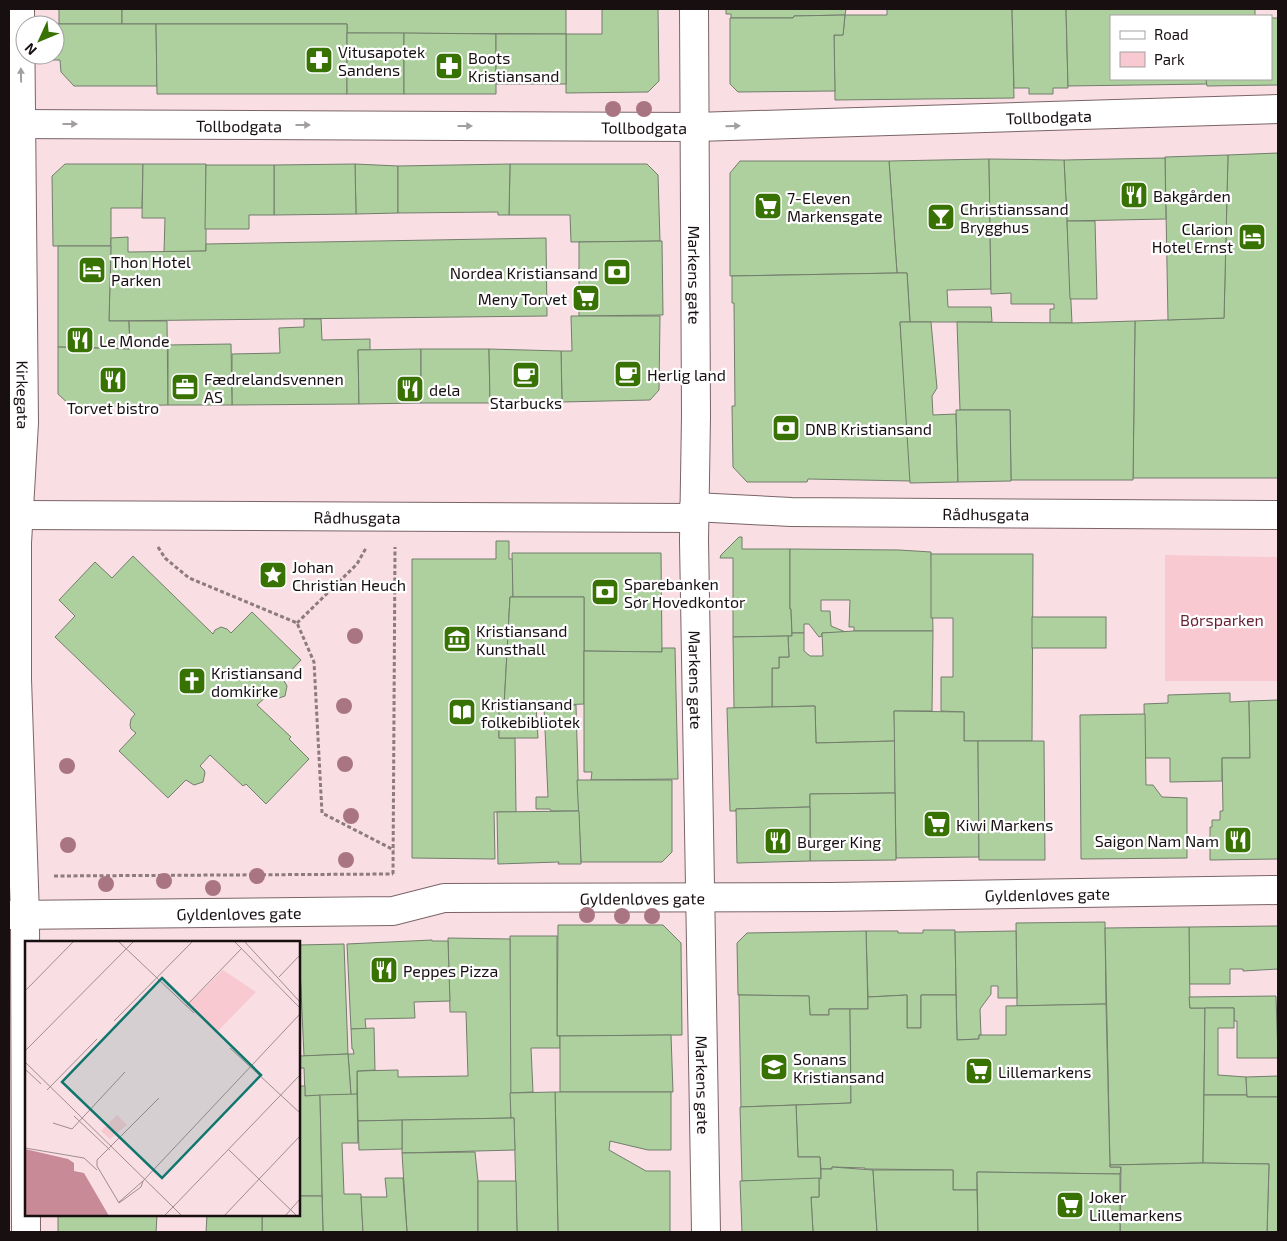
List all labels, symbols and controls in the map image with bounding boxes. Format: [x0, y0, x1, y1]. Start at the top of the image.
north arrow [15, 15, 65, 65]
legend [1110, 15, 1272, 80]
text: Road [1154, 25, 1189, 43]
text: N [21, 40, 40, 59]
place label: Vitusapotek Sandens [338, 42, 425, 79]
pharmacy icon: Vitusapotek Sandens [304, 45, 334, 75]
place label: Boots Kristiansand [468, 48, 560, 85]
text: Park [1154, 50, 1185, 68]
pharmacy icon: Boots Kristiansand [434, 51, 464, 81]
one-way arrow [17, 67, 25, 83]
street label: Tollbodgata [1006, 105, 1092, 127]
street label: Tollbodgata [196, 115, 282, 135]
street label: Tollbodgata [601, 117, 687, 136]
one-way arrow [63, 120, 79, 128]
one-way arrow [295, 121, 311, 129]
one-way arrow [458, 122, 474, 130]
one-way arrow [725, 122, 741, 130]
restaurant icon: Bakgården [1119, 180, 1149, 210]
place label: Bakgården [1153, 186, 1231, 205]
place label: 7-Eleven Markensgate [787, 188, 882, 225]
supermarket icon: 7-Eleven Markensgate [753, 191, 783, 221]
place label: Christianssand Brygghus [960, 199, 1069, 236]
bar icon: Christianssand Brygghus [926, 202, 956, 232]
place label: Clarion Hotel Ernst [1152, 219, 1233, 256]
hotel icon: Clarion Hotel Ernst [1237, 222, 1267, 252]
street label: Markens gate [686, 225, 705, 325]
place label: Thon Hotel Parken [111, 252, 191, 289]
hotel icon: Thon Hotel Parken [77, 255, 107, 285]
bank icon: Nordea Kristiansand [602, 257, 632, 287]
place label: Nordea Kristiansand [450, 263, 598, 282]
supermarket icon: Meny Torvet [571, 283, 601, 313]
place label: Meny Torvet [478, 289, 567, 308]
restaurant icon: Le Monde [65, 325, 95, 355]
place label: Le Monde [99, 331, 170, 350]
cafe icon: Herlig land [613, 359, 643, 389]
street label: Kirkegata [14, 360, 34, 430]
cafe icon: Starbucks [511, 360, 541, 390]
restaurant icon: Torvet bistro [98, 365, 128, 395]
place label: Herlig land [647, 365, 726, 384]
place label: Fædrelandsvennen AS [204, 369, 344, 406]
office icon: Fædrelandsvennen AS [170, 372, 200, 402]
restaurant icon: dela [395, 374, 425, 404]
place label: dela [429, 380, 460, 399]
place label: Starbucks [490, 393, 562, 412]
place label: Torvet bistro [67, 398, 159, 417]
bank icon: DNB Kristiansand [771, 413, 801, 443]
place label: DNB Kristiansand [805, 419, 932, 438]
street label: Rådhusgata [942, 503, 1029, 523]
street label: Rådhusgata [313, 507, 401, 526]
place label: Johan Christian Heuch [292, 557, 406, 594]
place icon: Johan Christian Heuch [258, 560, 288, 590]
place label: Sparebanken Sør Hovedkontor [624, 574, 746, 611]
bank icon: Sparebanken Sør Hovedkontor [590, 577, 620, 607]
park label: Børsparken [1180, 610, 1264, 629]
place label: Kristiansand Kunsthall [476, 621, 568, 658]
museum icon: Kristiansand Kunsthall [442, 624, 472, 654]
street label: Markens gate [686, 630, 707, 730]
place label: Kristiansand domkirke [211, 663, 303, 700]
church icon: Kristiansand domkirke [177, 666, 207, 696]
place label: Kristiansand folkebibliotek [481, 694, 580, 731]
library icon: Kristiansand folkebibliotek [447, 697, 477, 727]
supermarket icon: Kiwi Markens [922, 809, 952, 839]
place label: Kiwi Markens [956, 815, 1053, 834]
restaurant icon: Saigon Nam Nam [1223, 825, 1253, 855]
restaurant icon: Burger King [763, 826, 793, 856]
place label: Saigon Nam Nam [1095, 831, 1219, 850]
place label: Burger King [797, 832, 881, 851]
street label: Gyldenløves gate [985, 883, 1110, 904]
street label: Gyldenløves gate [580, 888, 705, 907]
street label: Gyldenløves gate [176, 902, 302, 923]
inset map [25, 941, 300, 1216]
restaurant icon: Peppes Pizza [369, 955, 399, 985]
place label: Peppes Pizza [403, 961, 498, 980]
street label: Markens gate [693, 1035, 714, 1135]
place label: Sonans Kristiansand [793, 1049, 885, 1086]
school or university icon: Sonans Kristiansand [759, 1052, 789, 1082]
supermarket icon: Lillemarkens [964, 1056, 994, 1086]
place label: Lillemarkens [998, 1062, 1091, 1081]
place label: Joker Lillemarkens [1089, 1187, 1182, 1224]
supermarket icon: Joker Lillemarkens [1055, 1190, 1085, 1220]

